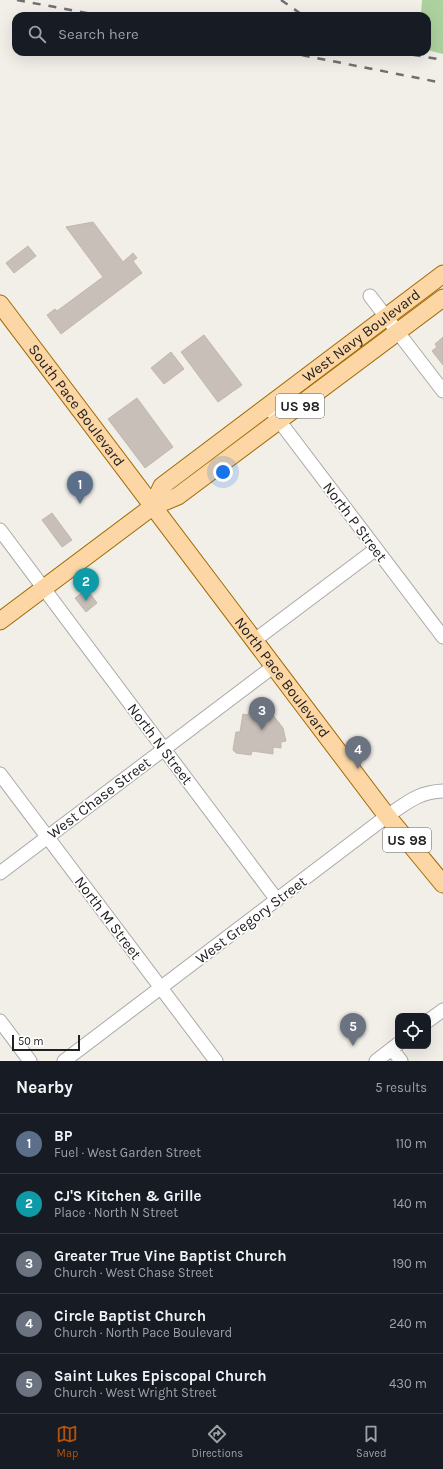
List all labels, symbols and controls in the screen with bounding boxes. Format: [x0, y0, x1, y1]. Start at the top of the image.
search box [12, 12, 431, 56]
icon: search [26, 23, 48, 45]
text: Search here [58, 25, 139, 43]
street label: West Navy Boulevard [299, 285, 424, 386]
street label: South Pace Boulevard [25, 340, 129, 470]
road number: US 98 [276, 394, 324, 418]
your location [213, 462, 233, 482]
pin: 1 [67, 471, 93, 504]
street label: North P Street [319, 479, 391, 566]
pin: 2 [73, 568, 99, 601]
street label: North Pace Boulevard [231, 614, 334, 741]
pin: 3 [249, 697, 275, 730]
street label: North N Street [124, 700, 197, 788]
pin: 4 [345, 736, 371, 769]
street label: West Chase Street [44, 753, 154, 843]
road number: US 98 [383, 828, 431, 852]
street label: West Gregory Street [192, 872, 310, 968]
street label: North M Street [71, 873, 145, 963]
pin: 5 [340, 1013, 366, 1046]
map controls [395, 1013, 431, 1049]
button: locate [395, 1013, 431, 1049]
scale bar [12, 1033, 80, 1052]
text: 50 m [18, 1035, 44, 1048]
text: Nearby [16, 1077, 73, 1097]
text: 5 results [375, 1080, 427, 1095]
text: BP [54, 1127, 72, 1145]
text: 1 [27, 1136, 31, 1151]
text: 110 m [395, 1136, 427, 1151]
text: Fuel · West Garden Street [54, 1145, 201, 1160]
text: CJ'S Kitchen & Grille [54, 1187, 202, 1205]
text: 2 [25, 1196, 33, 1211]
text: 140 m [392, 1196, 427, 1211]
text: Place · North N Street [54, 1205, 178, 1220]
text: Greater True Vine Baptist Church [54, 1247, 287, 1265]
text: 3 [25, 1256, 33, 1271]
text: 190 m [392, 1256, 427, 1271]
text: Church · West Chase Street [54, 1265, 213, 1280]
text: Circle Baptist Church [54, 1307, 206, 1325]
text: 4 [25, 1316, 33, 1331]
text: 240 m [389, 1316, 427, 1331]
text: Church · North Pace Boulevard [54, 1325, 232, 1340]
text: Saint Lukes Episcopal Church [54, 1367, 267, 1385]
text: 5 [25, 1376, 33, 1391]
text: 430 m [389, 1376, 427, 1391]
text: Church · West Wright Street [54, 1385, 217, 1400]
tab: Map [56, 1423, 78, 1460]
tab: Directions [191, 1423, 243, 1460]
tab: Saved [356, 1423, 387, 1460]

